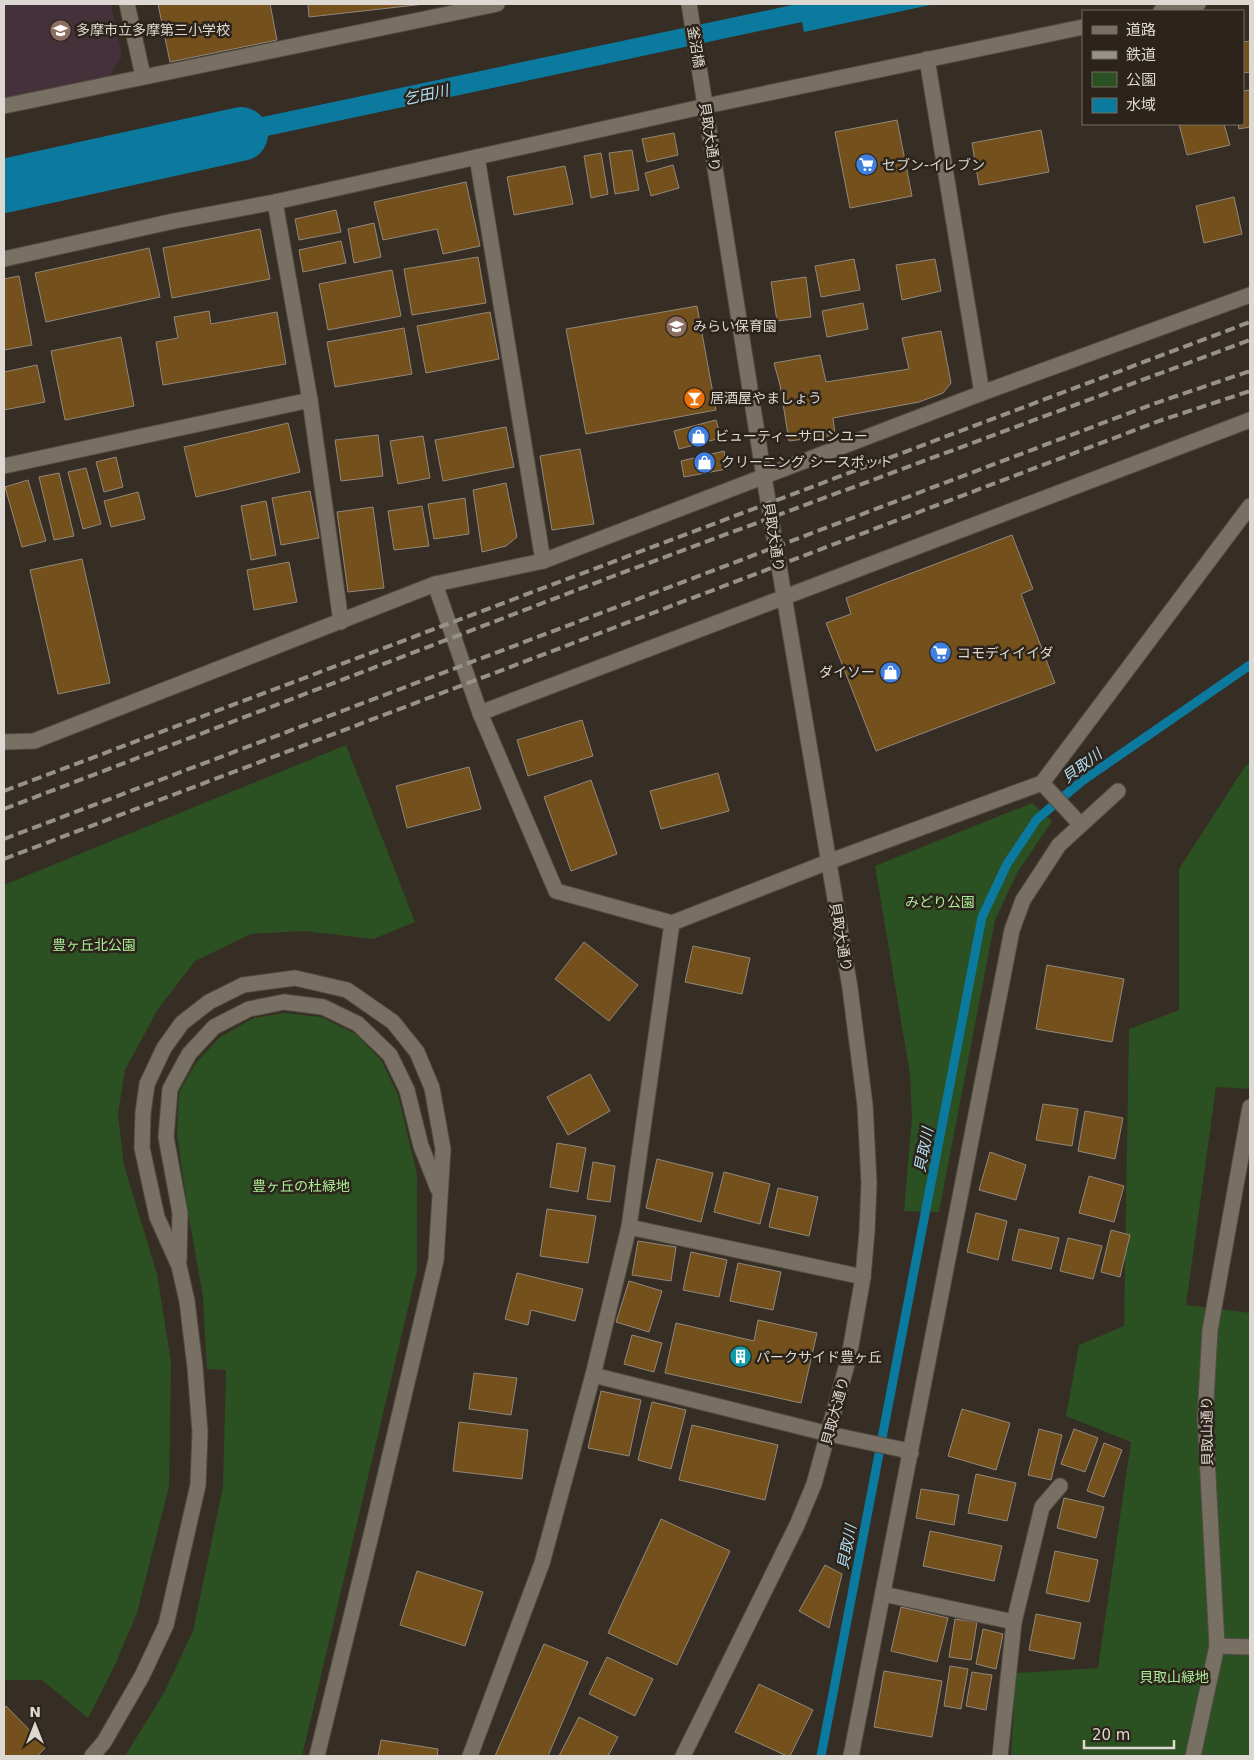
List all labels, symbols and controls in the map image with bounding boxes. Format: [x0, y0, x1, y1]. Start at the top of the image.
legend [1082, 10, 1244, 125]
school or university icon: 多摩市立多摩第三小学校 [48, 18, 72, 42]
text: 道路 [1126, 21, 1156, 39]
place label: 多摩市立多摩第三小学校 [76, 22, 230, 38]
street label: 釜沼橋 [685, 25, 707, 69]
text: 鉄道 [1126, 46, 1156, 64]
text: 公園 [1126, 71, 1156, 89]
water label: 乞田川 [402, 81, 452, 108]
text: 水域 [1126, 96, 1156, 114]
street label: 貝取大通り [697, 101, 723, 173]
supermarket icon: セブン-イレブン [854, 153, 878, 177]
place label: セブン-イレブン [882, 157, 985, 173]
school or university icon: みらい保育園 [665, 314, 689, 338]
place label: みらい保育園 [693, 318, 777, 334]
bar icon: 居酒屋やましょう [682, 386, 706, 410]
place label: 居酒屋やましょう [710, 390, 822, 406]
shop icon: ビューティーサロンユー [687, 424, 711, 448]
place label: ビューティーサロンユー [715, 428, 868, 444]
shop icon: クリーニング シースポット [693, 450, 717, 474]
place label: クリーニング シースポット [721, 454, 893, 470]
street label: 貝取大通り [761, 501, 787, 573]
supermarket icon: コモディイイダ [929, 641, 953, 665]
place label: コモディイイダ [957, 645, 1053, 661]
shop icon: ダイソー [879, 660, 903, 684]
place label: ダイソー [819, 664, 875, 680]
water label: 貝取川 [1059, 744, 1107, 787]
park label: みどり公園 [905, 894, 975, 910]
street label: 貝取大通り [827, 901, 855, 973]
park label: 豊ヶ丘北公園 [52, 937, 136, 953]
water label: 貝取川 [911, 1124, 938, 1174]
park label: 豊ヶ丘の杜緑地 [252, 1178, 350, 1194]
building icon: パークサイド豊ヶ丘 [728, 1345, 752, 1369]
place label: パークサイド豊ヶ丘 [756, 1349, 882, 1365]
street label: 貝取大通り [818, 1375, 852, 1447]
street label: 貝取山通り [1198, 1396, 1216, 1466]
water label: 貝取川 [834, 1521, 861, 1571]
park label: 貝取山緑地 [1139, 1669, 1209, 1685]
north arrow [10, 1700, 60, 1750]
text: N [29, 1704, 41, 1720]
scale bar [1084, 1718, 1174, 1750]
text: 20 m [1092, 1726, 1130, 1744]

